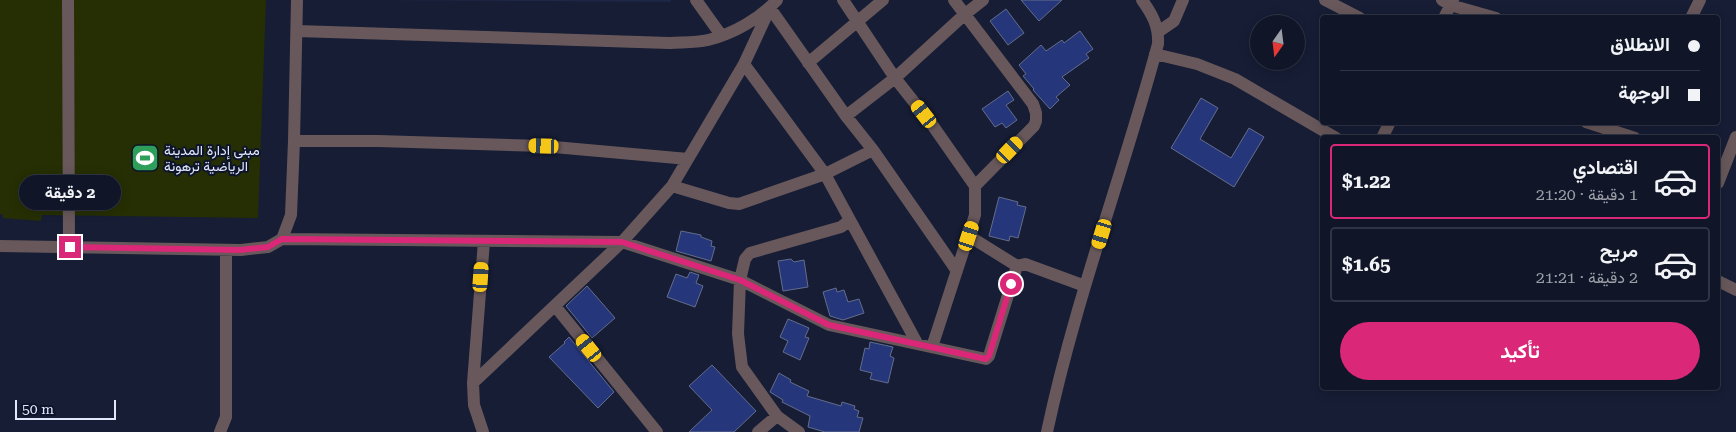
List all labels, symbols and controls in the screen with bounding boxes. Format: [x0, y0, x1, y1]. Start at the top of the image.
north arrow [1250, 15, 1305, 70]
map controls [1250, 15, 1305, 70]
text: الانطلاق [1610, 33, 1670, 56]
text: الوجهة [1618, 81, 1670, 104]
car [908, 98, 939, 130]
car [994, 134, 1025, 166]
car [528, 138, 559, 154]
place label: مبنى إدارة المدينة الرياضية ترهونة [164, 142, 260, 175]
sports icon: مبنى إدارة المدينة الرياضية ترهونة [130, 143, 160, 173]
text: اقتصادي [1573, 156, 1638, 179]
icon: car [1653, 159, 1698, 204]
text: $1.22 [1342, 170, 1391, 193]
callout: 2 دقيقة [19, 174, 121, 210]
text: 2 دقيقة [45, 183, 95, 202]
text: 1 دقيقة · 21:20 [1536, 185, 1638, 204]
car [1090, 217, 1113, 251]
car [957, 219, 980, 253]
route end [59, 236, 81, 258]
text: مريح [1600, 239, 1638, 262]
icon: car [1653, 242, 1698, 287]
text: $1.65 [1342, 253, 1391, 276]
car [472, 262, 489, 292]
text: 2 دقيقة · 21:21 [1536, 268, 1638, 287]
route start [1000, 273, 1022, 295]
button: تأكيد [1340, 322, 1700, 380]
car [573, 332, 604, 364]
scale bar [15, 397, 116, 420]
text: 50 m [22, 401, 54, 417]

